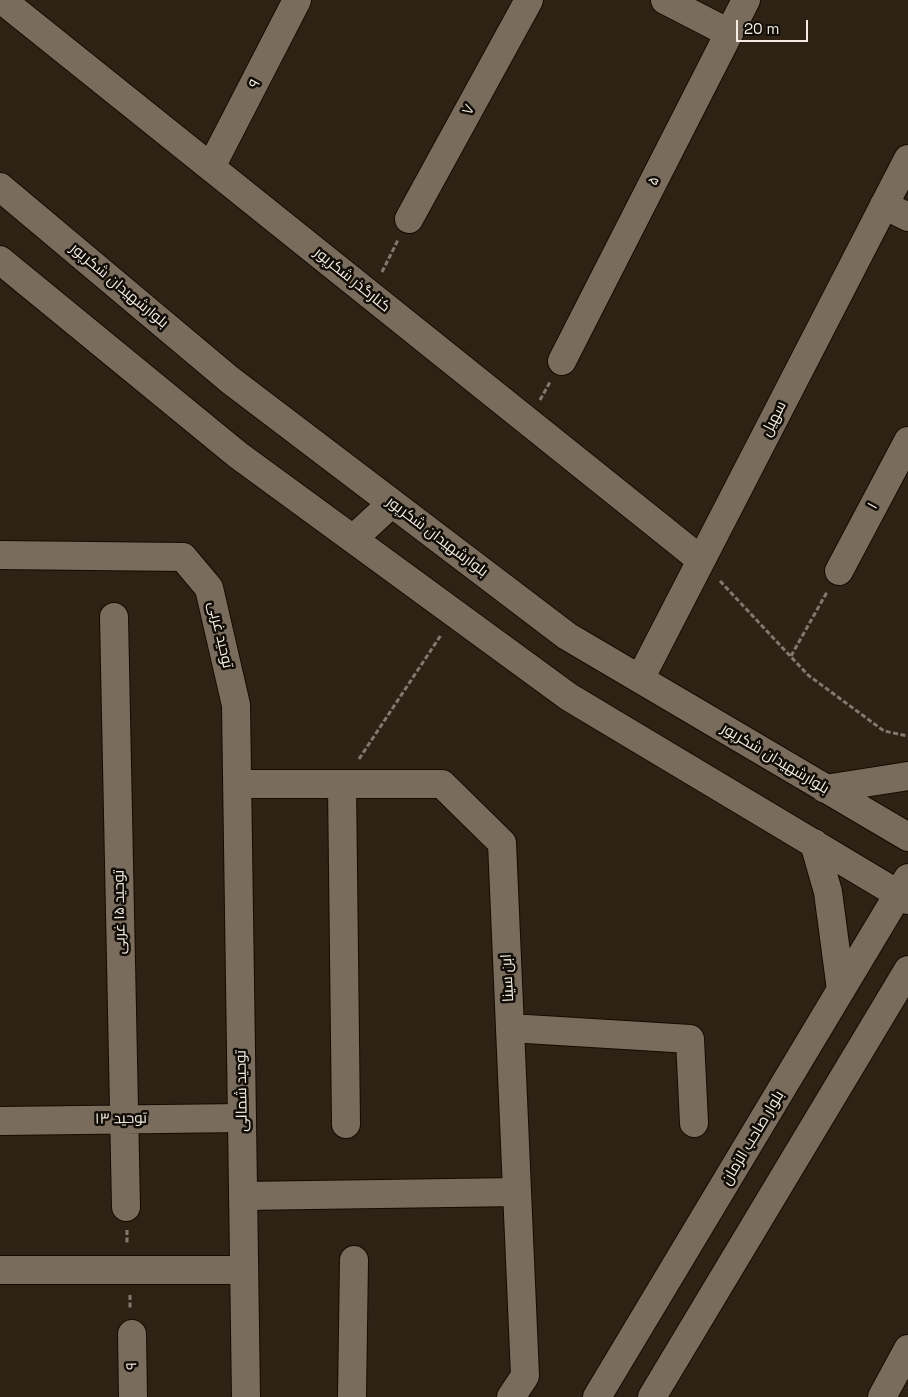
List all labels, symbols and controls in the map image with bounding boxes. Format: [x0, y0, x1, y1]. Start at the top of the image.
scale bar [738, 10, 810, 42]
text: 20 m [744, 19, 779, 38]
street label: ۹ [245, 76, 265, 92]
street label: ۷ [459, 102, 479, 118]
street label: ۵ [644, 173, 664, 189]
street label: بلوارشهیدان شکرپور [66, 240, 172, 332]
street label: کنارگذر شکرپور [310, 244, 394, 316]
street label: سهیل [758, 398, 790, 440]
street label: بلوارشهیدان شکرپور [383, 493, 491, 581]
street label: ۱ [864, 500, 882, 512]
street label: توحید غربی [204, 600, 236, 670]
street label: بلوارشهیدان شکرپور [718, 720, 832, 798]
street label: توحید ۱۵ غربی [110, 870, 130, 954]
street label: ابن سینا [498, 954, 518, 1002]
street label: توحید شمالی [232, 1050, 252, 1132]
street label: بلوار صاحب الزمان [718, 1088, 788, 1188]
street label: توحید ۱۳ [95, 1110, 147, 1128]
street label: ۹ [123, 1362, 141, 1370]

